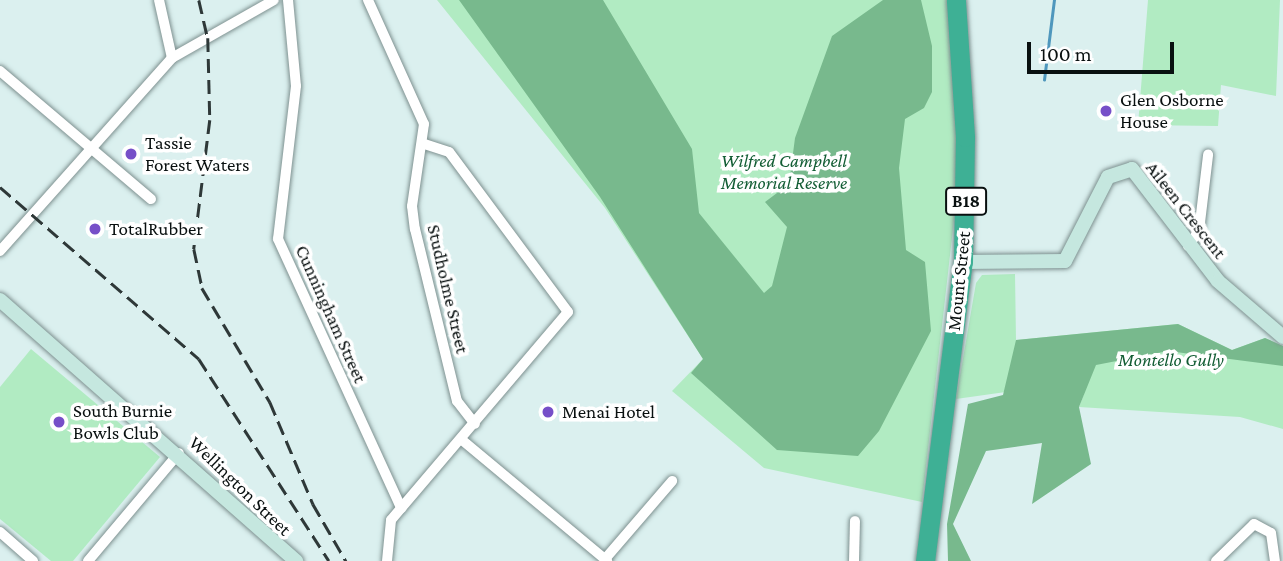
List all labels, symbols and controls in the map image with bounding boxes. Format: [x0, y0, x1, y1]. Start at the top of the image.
scale bar [1031, 28, 1178, 72]
text: 100 m [1040, 42, 1092, 66]
place label: Glen Osborne House [1120, 89, 1224, 133]
marker: Glen Osborne House [1098, 103, 1114, 119]
place label: Tassie Forest Waters [145, 132, 249, 176]
marker: Tassie Forest Waters [123, 146, 139, 162]
park label: Wilfred Campbell Memorial Reserve [721, 150, 847, 194]
street label: Aileen Crescent [1141, 157, 1231, 263]
road number: B18 [945, 186, 987, 216]
place label: TotalRubber [109, 218, 203, 240]
marker: TotalRubber [87, 221, 103, 237]
street label: Studholme Street [422, 222, 474, 356]
street label: Mount Street [942, 230, 976, 332]
street label: Cunningham Street [290, 242, 372, 386]
park label: Montello Gully [1118, 349, 1224, 371]
place label: South Burnie Bowls Club [73, 400, 172, 444]
place label: Menai Hotel [562, 401, 655, 423]
marker: Menai Hotel [540, 404, 556, 420]
marker: South Burnie Bowls Club [51, 414, 67, 430]
street label: Wellington Street [184, 432, 296, 540]

